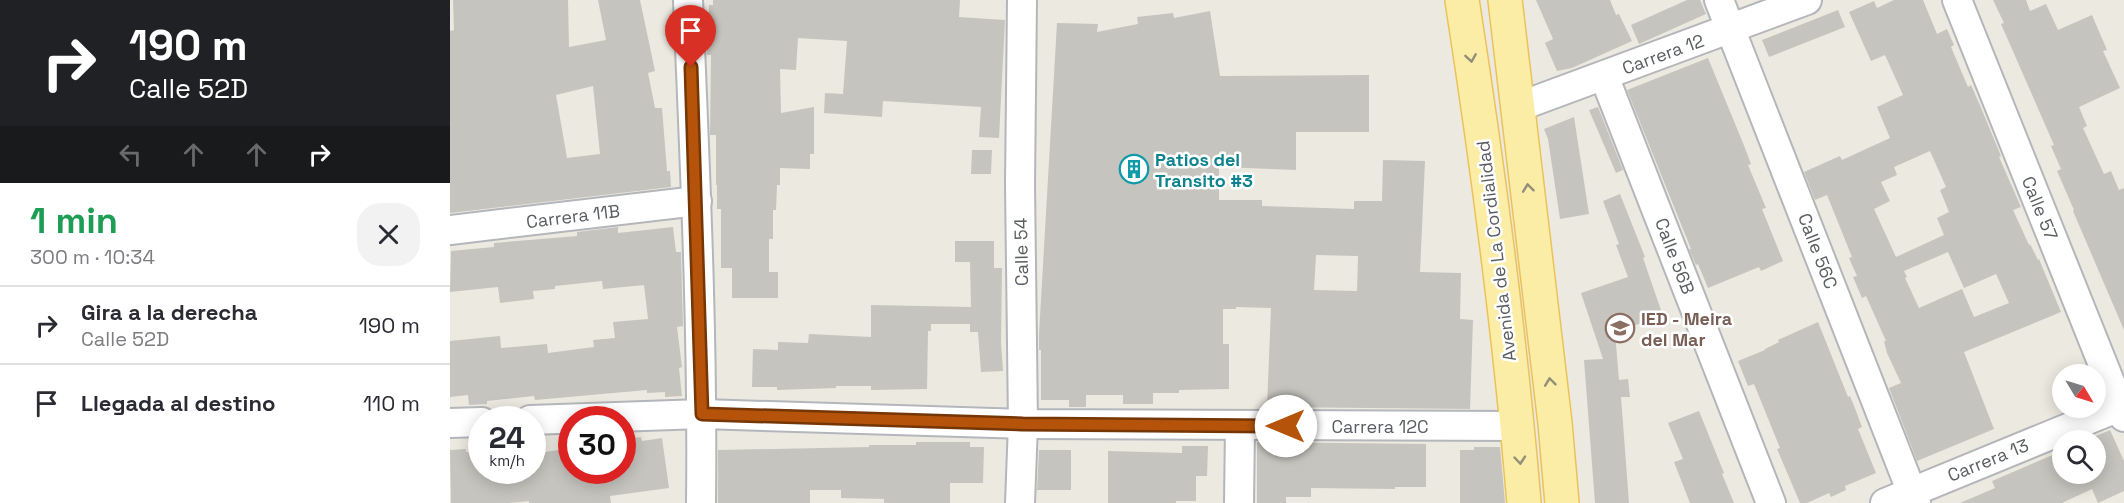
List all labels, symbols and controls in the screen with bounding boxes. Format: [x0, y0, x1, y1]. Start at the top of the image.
pin [665, 5, 716, 67]
icon: arrive [674, 14, 707, 47]
text: 190 m [129, 19, 248, 72]
icon: right [30, 24, 108, 102]
street label: Carrera 12 [1619, 29, 1707, 79]
one-way arrow [1464, 52, 1477, 62]
text: Calle 52D [129, 71, 248, 106]
icon: left [114, 138, 147, 171]
icon: ahead [177, 138, 210, 171]
icon: ahead [240, 138, 273, 171]
icon: right [303, 138, 336, 171]
street label: Avenida de La Cordialidad [1471, 139, 1521, 363]
place label: Patios del Transito #3 [1155, 148, 1253, 192]
building icon: Patios del Transito #3 [1118, 153, 1150, 185]
street label: Calle 57 [2017, 173, 2063, 243]
one-way arrow [1522, 184, 1535, 193]
text: 1 min [30, 198, 118, 244]
street label: Carrera 11B [525, 199, 621, 233]
button: close [357, 203, 420, 266]
street label: Calle 56C [1793, 210, 1843, 292]
street label: Calle 56B [1650, 215, 1700, 297]
street label: Calle 54 [1009, 218, 1033, 286]
text: 300 m · 10:34 [30, 244, 155, 270]
text: Gira a la derecha [81, 298, 258, 326]
place label: IED - Meira del Mar [1641, 307, 1733, 351]
icon: right [30, 309, 63, 342]
text: 190 m [359, 311, 420, 339]
school or university icon: IED - Meira del Mar [1604, 312, 1636, 344]
text: Calle 52D [81, 326, 169, 352]
north arrow [2052, 364, 2106, 418]
map controls [2052, 364, 2106, 484]
one-way arrow [1544, 378, 1557, 387]
icon: arrive [30, 387, 63, 420]
text: Llegada al destino [81, 389, 275, 417]
text: 110 m [363, 389, 420, 417]
position arrow [1254, 394, 1318, 458]
speed limit sign: 30 [558, 406, 636, 484]
street label: Carrera 12C [1331, 415, 1429, 438]
text: 24 [489, 418, 525, 457]
button: search [2052, 430, 2106, 484]
street label: Carrera 13 [1944, 433, 2032, 487]
text: km/h [489, 451, 525, 470]
one-way arrow [1513, 455, 1526, 464]

